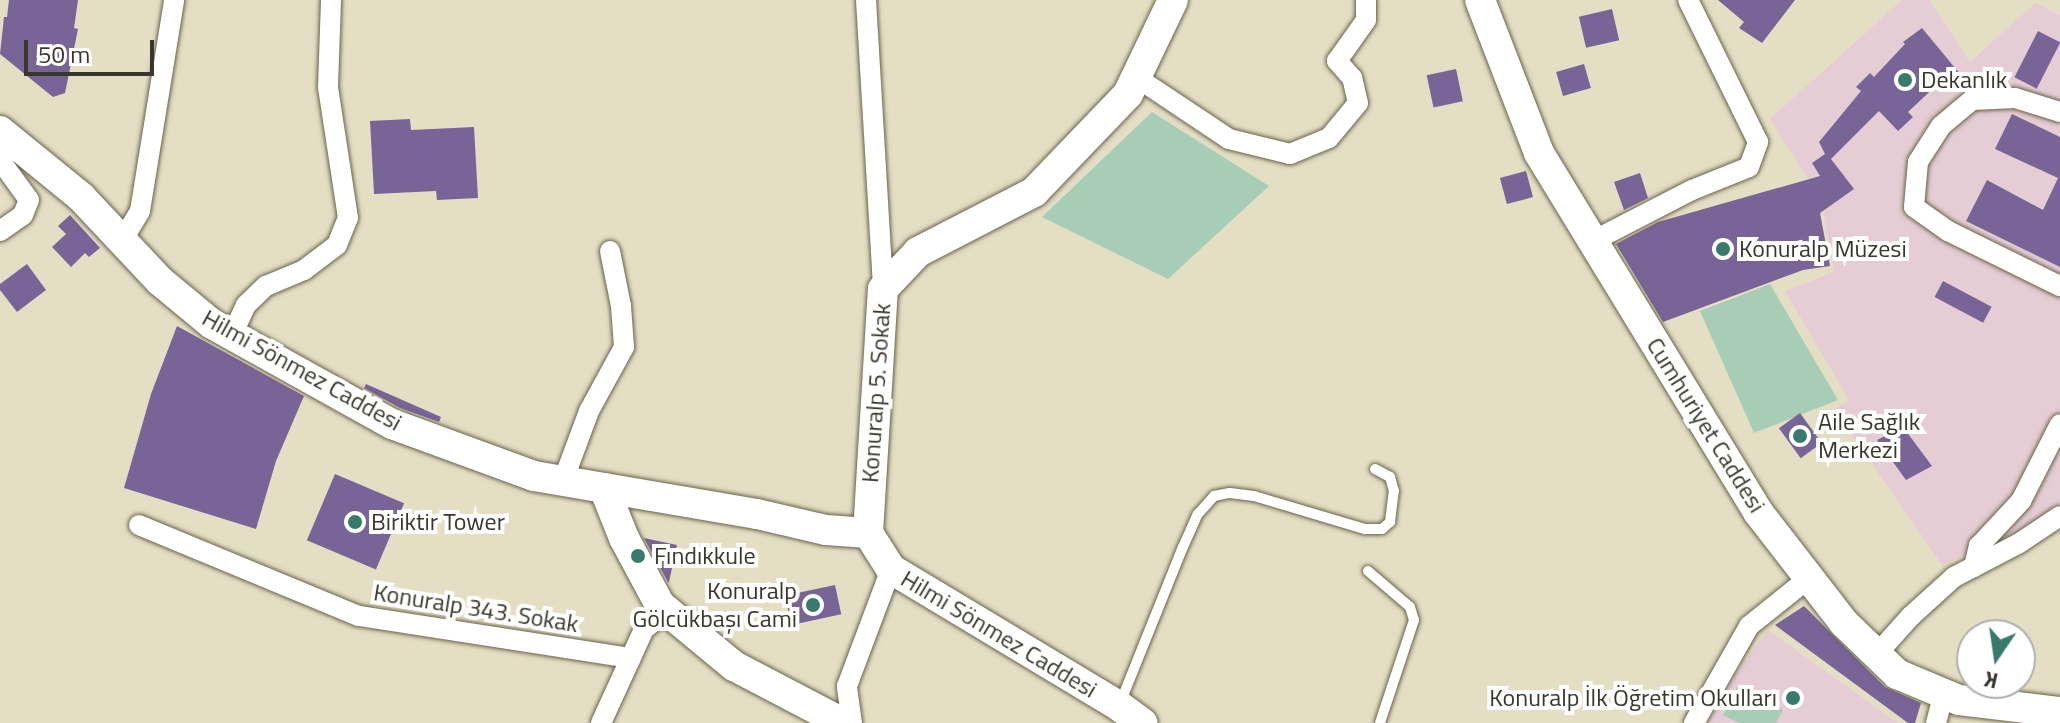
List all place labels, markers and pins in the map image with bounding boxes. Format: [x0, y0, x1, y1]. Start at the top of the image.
place label: Dekanlık [1921, 66, 2007, 94]
marker: Dekanlık [1896, 71, 1914, 89]
place label: Konuralp Müzesi [1739, 235, 1907, 263]
marker: Konuralp Müzesi [1714, 240, 1732, 258]
place label: Aile Sağlık Merkezi [1818, 408, 1920, 464]
marker: Aile Sağlık Merkezi [1789, 425, 1811, 447]
place label: Biriktir Tower [371, 508, 505, 536]
marker: Biriktir Tower [346, 513, 364, 531]
place label: Fındıkkule [654, 542, 756, 570]
marker: Fındıkkule [629, 547, 647, 565]
place label: Konuralp Gölcükbaşı Cami [633, 577, 797, 633]
marker: Konuralp Gölcükbaşı Cami [804, 596, 822, 614]
place label: Konuralp İlk Öğretim Okulları [1489, 684, 1777, 712]
marker: Konuralp İlk Öğretim Okulları [1784, 689, 1802, 707]

